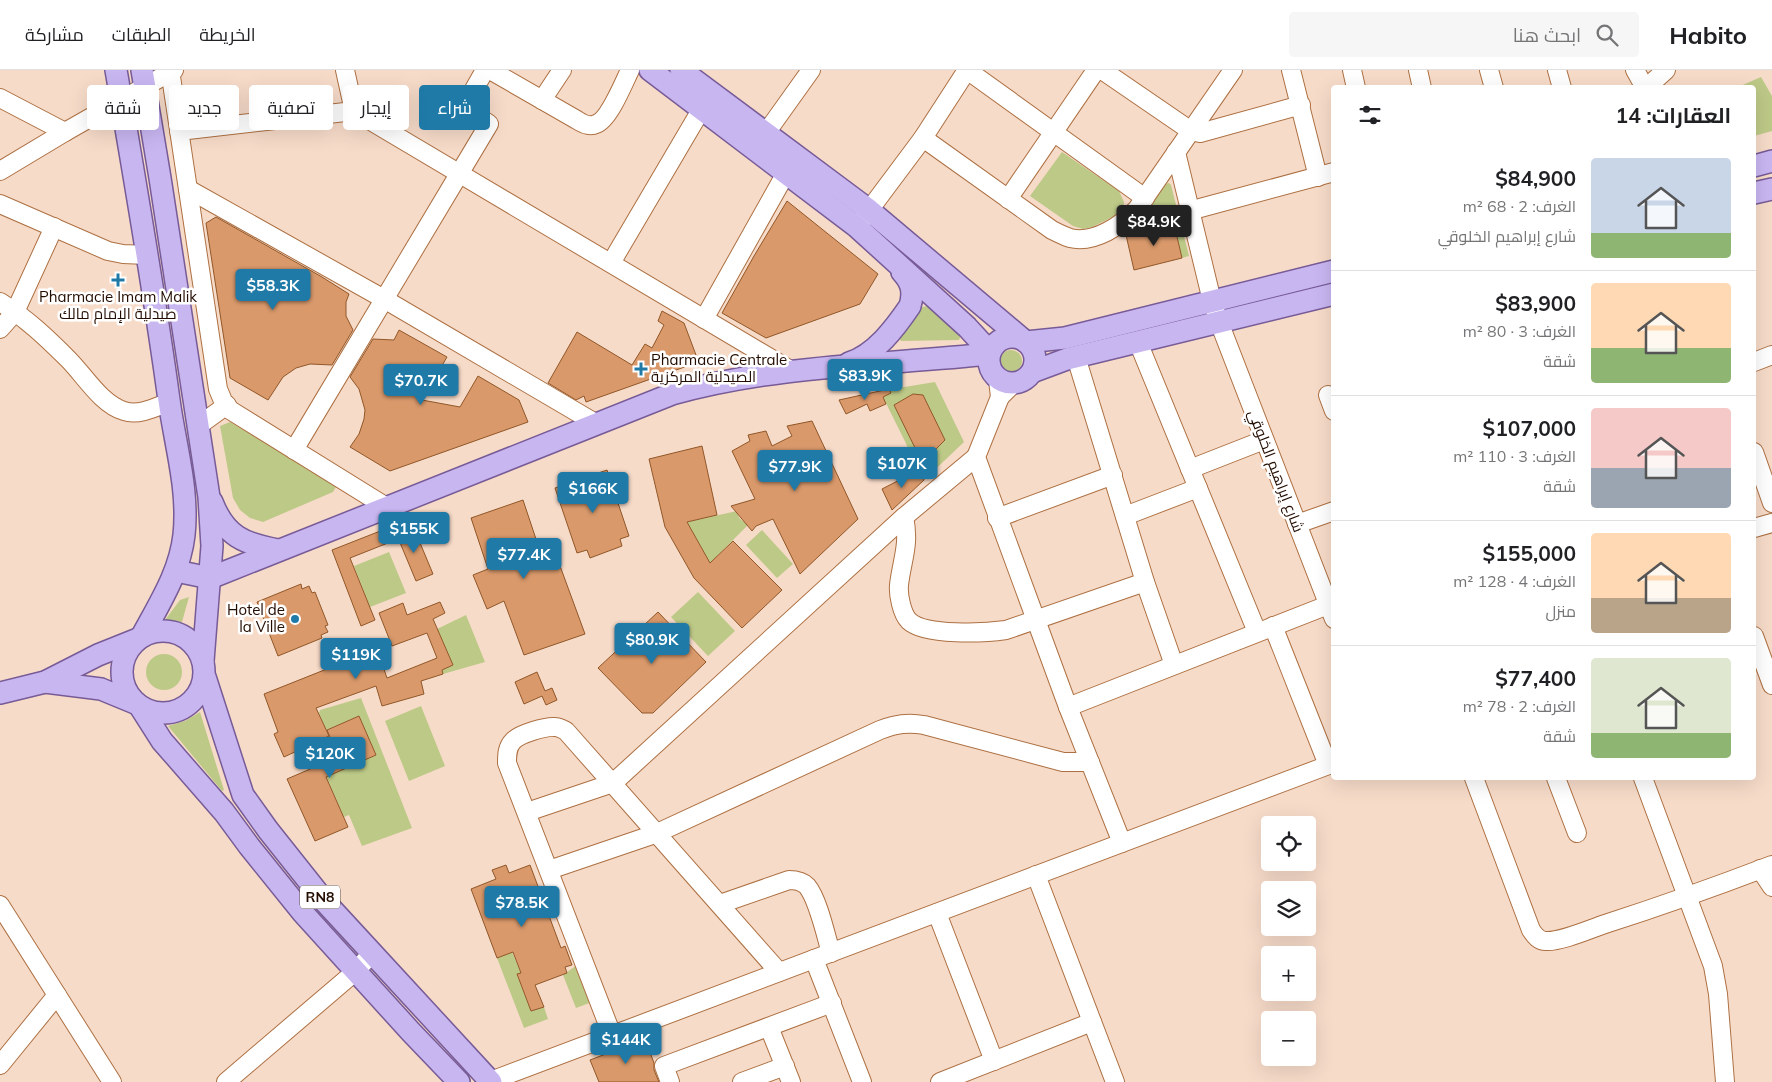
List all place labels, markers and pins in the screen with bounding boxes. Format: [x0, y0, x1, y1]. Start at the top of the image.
pin: $84.9K [1113, 204, 1195, 247]
pin: $58.3K [232, 268, 314, 311]
marker: Pharmacie Imam Malik صيدلية الإمام مالك [112, 274, 124, 286]
place label: Pharmacie Imam Malik صيدلية الإمام مالك [39, 287, 197, 324]
place label: Pharmacie Centrale الصيدلية المركزية [651, 350, 787, 386]
pin: $83.9K [824, 358, 906, 401]
marker: Pharmacie Centrale الصيدلية المركزية [635, 363, 647, 375]
pin: $70.7K [380, 364, 462, 406]
pin: $107K [867, 446, 937, 489]
pin: $77.9K [754, 450, 836, 492]
pin: $166K [558, 472, 628, 514]
pin: $155K [379, 512, 449, 554]
pin: $77.4K [483, 538, 565, 580]
place label: Hotel de la Ville [227, 600, 285, 636]
marker: Hotel de la Ville [289, 613, 301, 625]
pin: $80.9K [611, 622, 693, 665]
pin: $119K [321, 638, 391, 680]
pin: $120K [295, 736, 365, 779]
pin: $78.5K [481, 886, 563, 928]
pin: $144K [591, 1022, 661, 1065]

